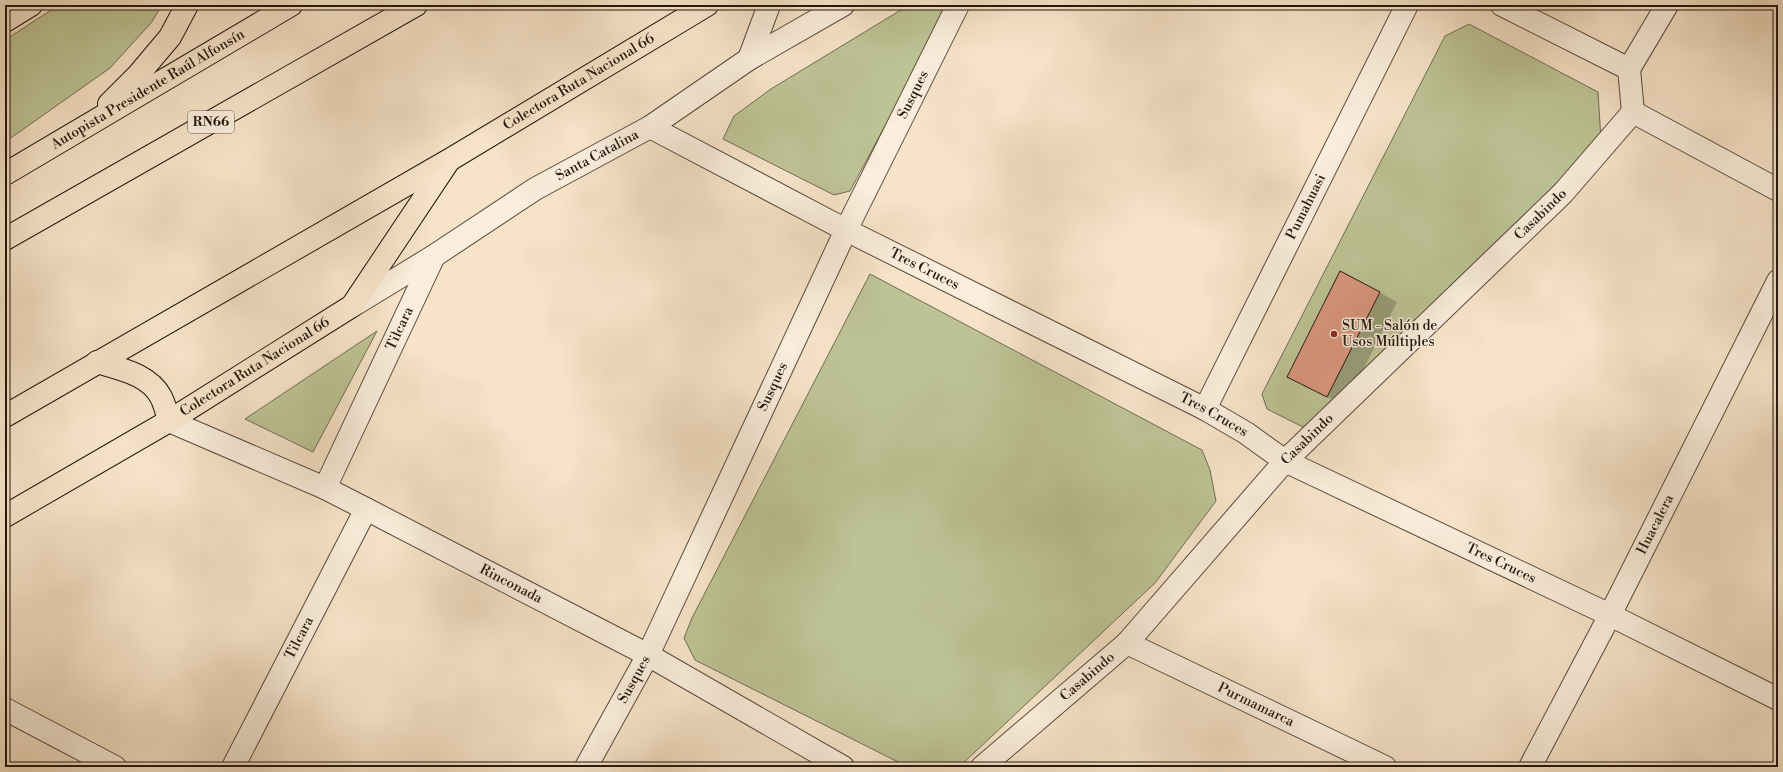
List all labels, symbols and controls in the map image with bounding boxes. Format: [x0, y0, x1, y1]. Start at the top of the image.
street label: Autopista Presidente Raúl Alfonsín [47, 25, 249, 154]
street label: Colectora Ruta Nacional 66 [500, 29, 658, 135]
street label: Susques [894, 67, 933, 122]
road number: RN66 [188, 111, 234, 133]
street label: Santa Catalina [553, 125, 643, 185]
street label: Pumahuasi [1282, 171, 1330, 243]
street label: Casabindo [1510, 185, 1571, 244]
street label: Tres Cruces [887, 244, 962, 294]
street label: Tilcara [382, 303, 418, 353]
street label: Colectora Ruta Nacional 66 [177, 313, 334, 421]
place label: SUM - Salón de Usos Múltiples [1342, 317, 1437, 351]
marker: SUM - Salón de Usos Múltiples [1329, 329, 1339, 339]
street label: Susques [754, 359, 792, 414]
street label: Tres Cruces [1176, 389, 1251, 441]
street label: Casabindo [1277, 410, 1338, 469]
street label: Huacalera [1633, 491, 1678, 558]
street label: Tres Cruces [1463, 539, 1539, 588]
street label: Rinconada [477, 560, 546, 608]
street label: Tilcara [281, 613, 318, 663]
street label: Casabindo [1056, 648, 1119, 705]
street label: Susques [614, 652, 655, 707]
street label: Purmamarca [1215, 679, 1298, 731]

